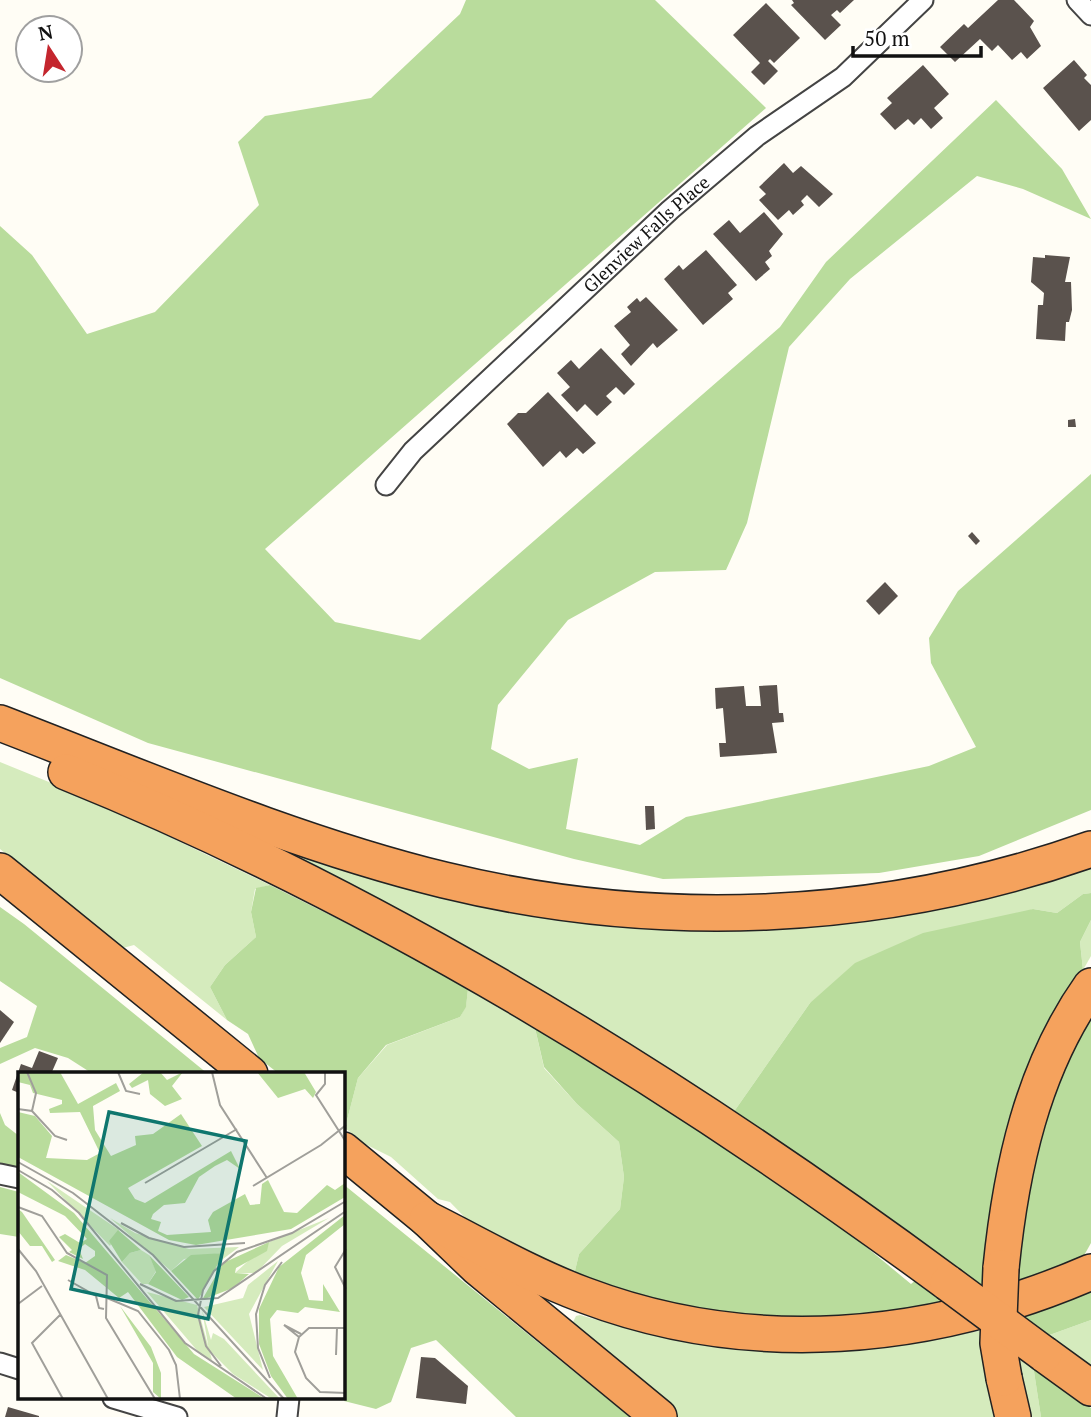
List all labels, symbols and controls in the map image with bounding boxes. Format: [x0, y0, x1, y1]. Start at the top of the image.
north arrow [14, 14, 84, 84]
scale bar [853, 14, 981, 58]
text: N [36, 18, 56, 46]
text: 50 m [864, 24, 910, 52]
street label: Glenview Falls Place [578, 170, 714, 298]
inset map [18, 1072, 345, 1400]

